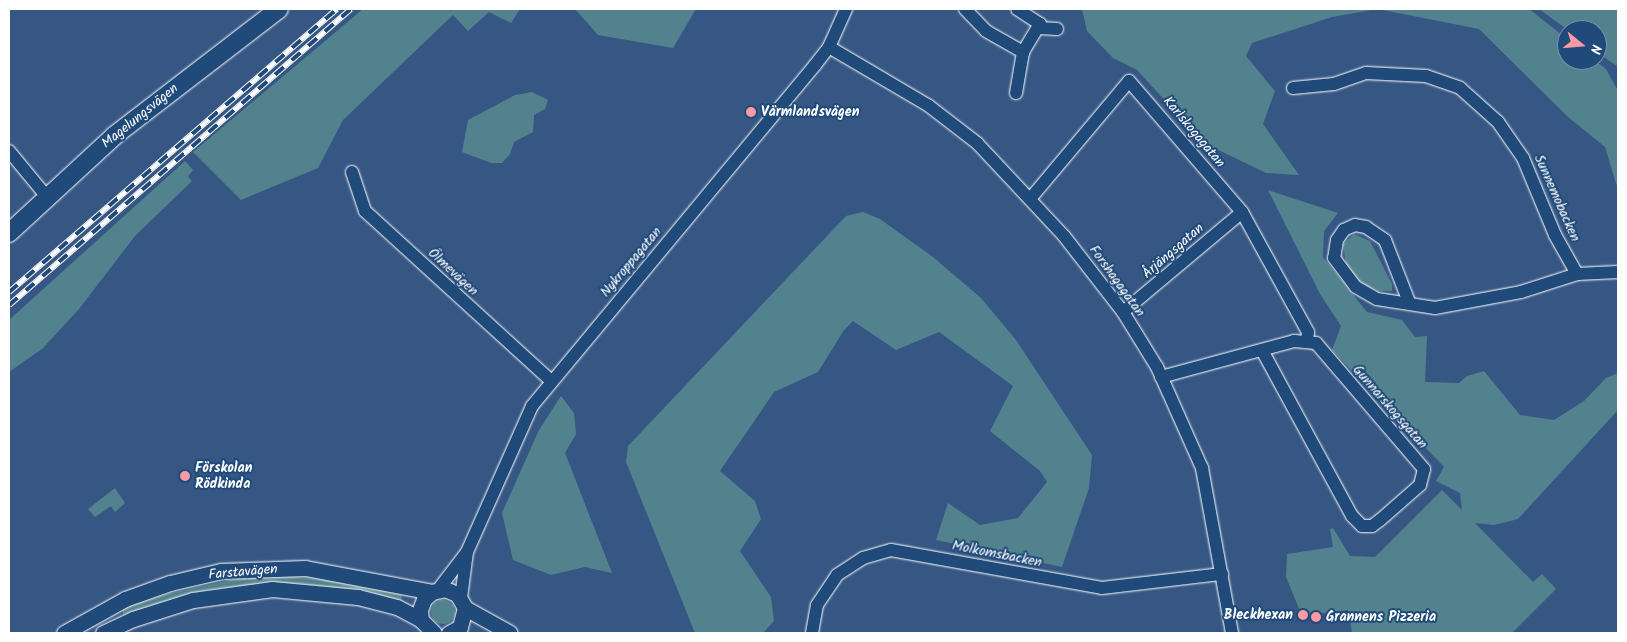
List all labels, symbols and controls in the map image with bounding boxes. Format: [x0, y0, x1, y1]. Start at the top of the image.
north arrow [1557, 20, 1607, 70]
text: N [1584, 42, 1607, 57]
street label: Magelungsvägen [98, 80, 182, 152]
street label: Karlskogagatan [1159, 93, 1229, 171]
place label: Värmlandsvägen [761, 104, 859, 120]
marker: Värmlandsvägen [745, 106, 757, 118]
street label: Sunnemobacken [1530, 152, 1584, 244]
street label: Årjängsgatan [1139, 220, 1207, 282]
street label: Nykroppagatan [597, 224, 665, 300]
street label: Forshagagatan [1085, 242, 1149, 320]
street label: Ölmevägen [424, 245, 482, 299]
street label: Gunnarskogsgatan [1349, 362, 1431, 452]
place label: Förskolan Rödkinda [195, 460, 252, 492]
marker: Förskolan Rödkinda [179, 470, 191, 482]
street label: Molkomsbacken [951, 537, 1043, 571]
street label: Farstavägen [208, 561, 278, 583]
place label: Bleckhexan [1224, 607, 1293, 623]
marker: Bleckhexan [1297, 609, 1309, 621]
place label: Grannens Pizzeria [1326, 609, 1436, 625]
marker: Grannens Pizzeria [1310, 611, 1322, 623]

